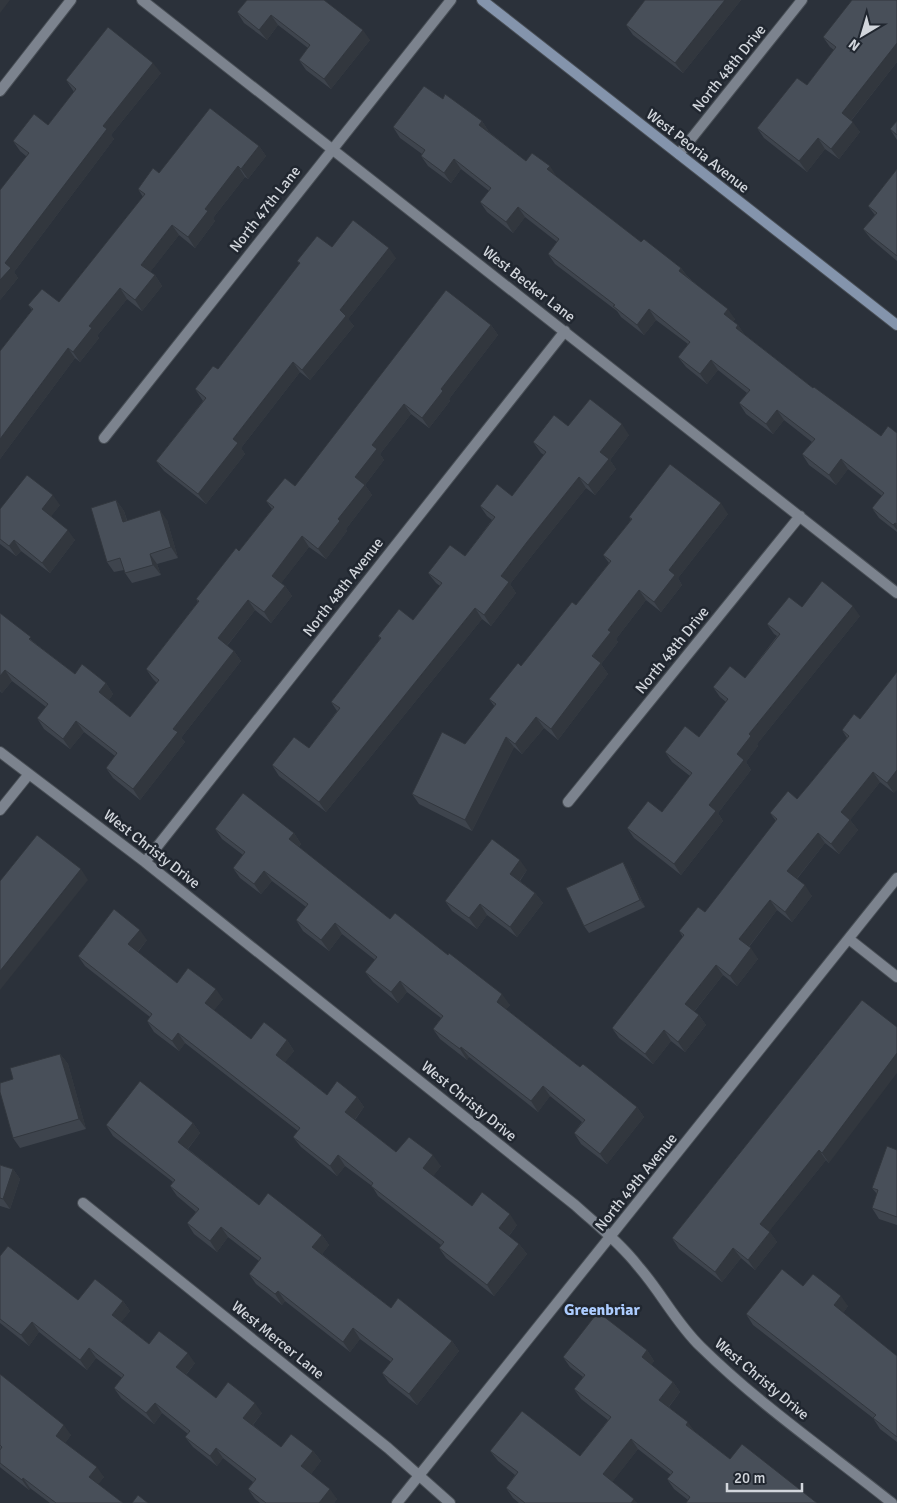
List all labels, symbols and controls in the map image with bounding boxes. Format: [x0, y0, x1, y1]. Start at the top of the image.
north arrow [837, 10, 887, 60]
street label: North 48th Drive [688, 21, 770, 115]
text: N [845, 35, 863, 55]
street label: West Peoria Avenue [643, 105, 753, 197]
street label: North 47th Lane [226, 162, 304, 256]
street label: West Becker Lane [479, 242, 579, 326]
street label: North 48th Avenue [299, 534, 387, 640]
street label: North 48th Drive [631, 603, 713, 697]
street label: West Christy Drive [100, 806, 204, 892]
street label: West Christy Drive [418, 1057, 520, 1145]
street label: North 49th Avenue [591, 1130, 681, 1234]
street label: West Mercer Lane [228, 1297, 328, 1383]
district label: Greenbriar [564, 1300, 641, 1320]
street label: West Christy Drive [711, 1334, 813, 1424]
scale bar [727, 1460, 802, 1492]
text: 20 m [734, 1469, 765, 1487]

